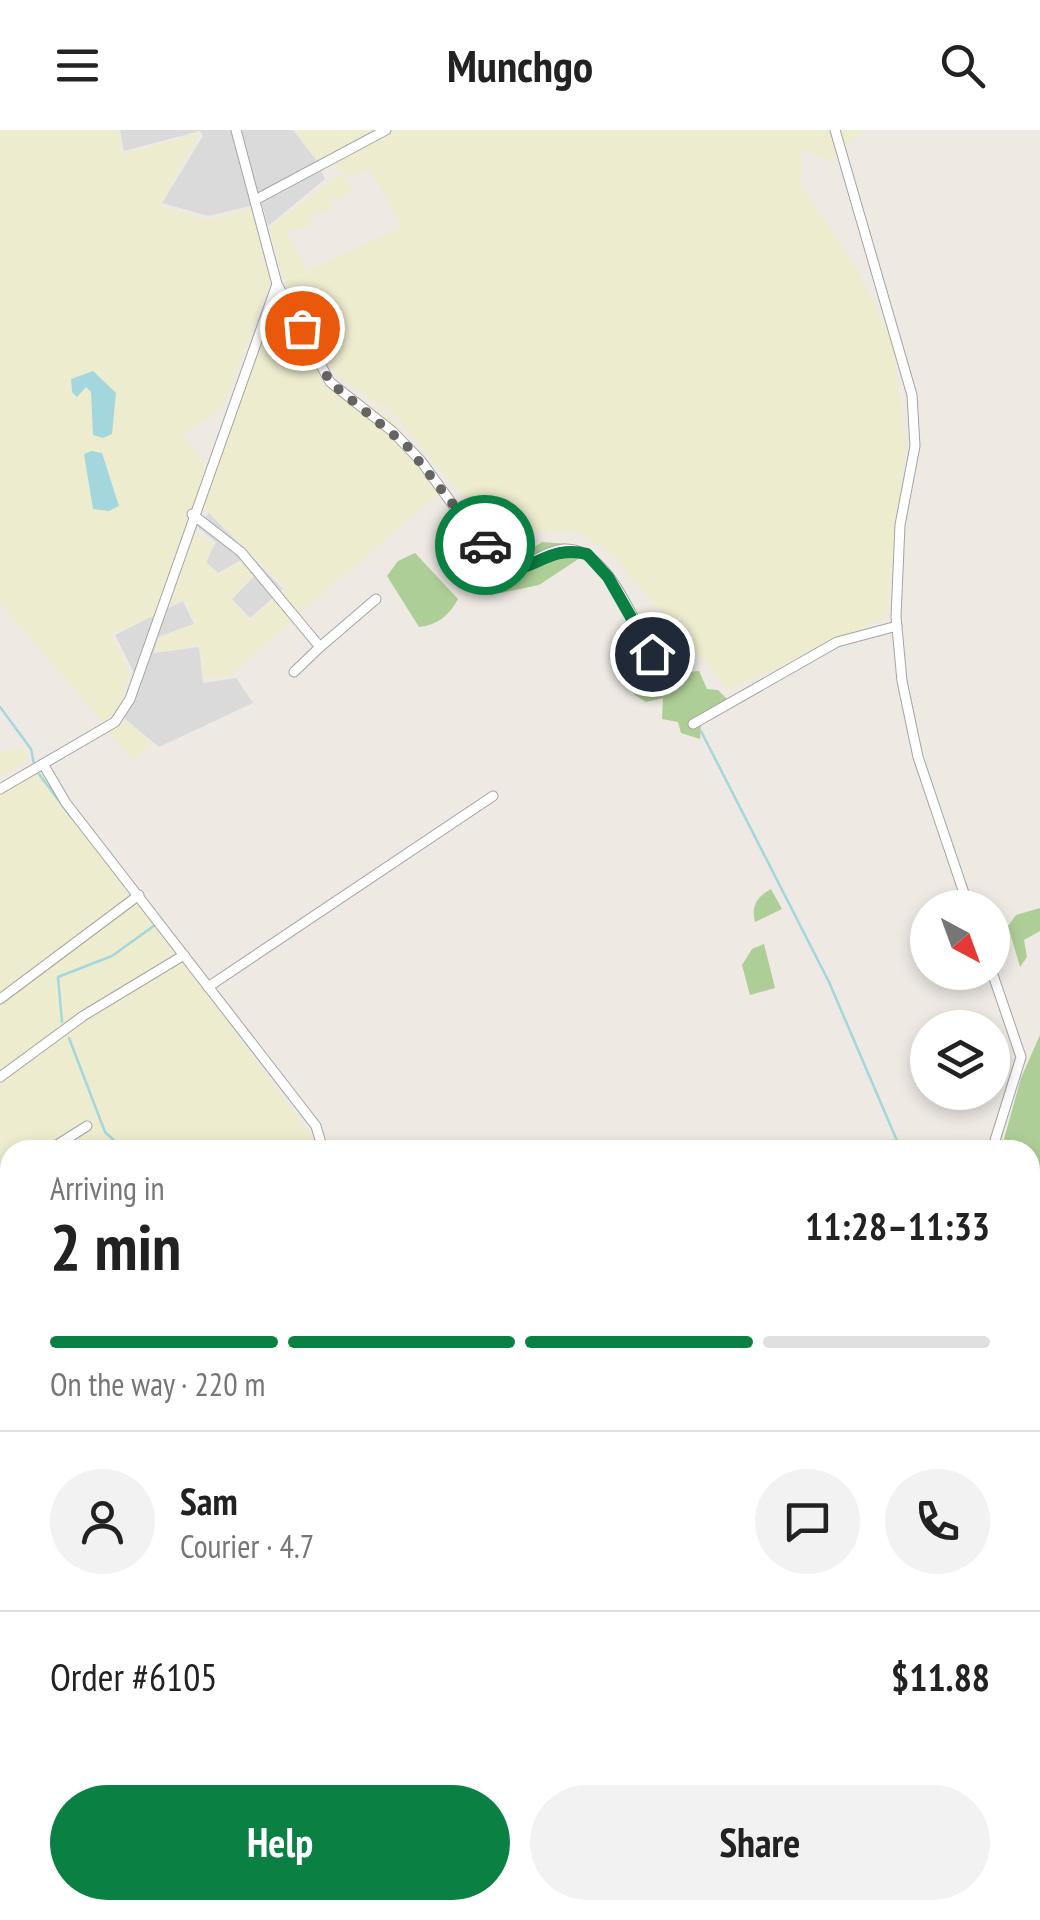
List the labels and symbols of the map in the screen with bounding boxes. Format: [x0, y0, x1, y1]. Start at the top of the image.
pin [260, 286, 345, 371]
courier [435, 495, 535, 595]
pin [610, 612, 695, 697]
north arrow [910, 890, 1010, 990]

